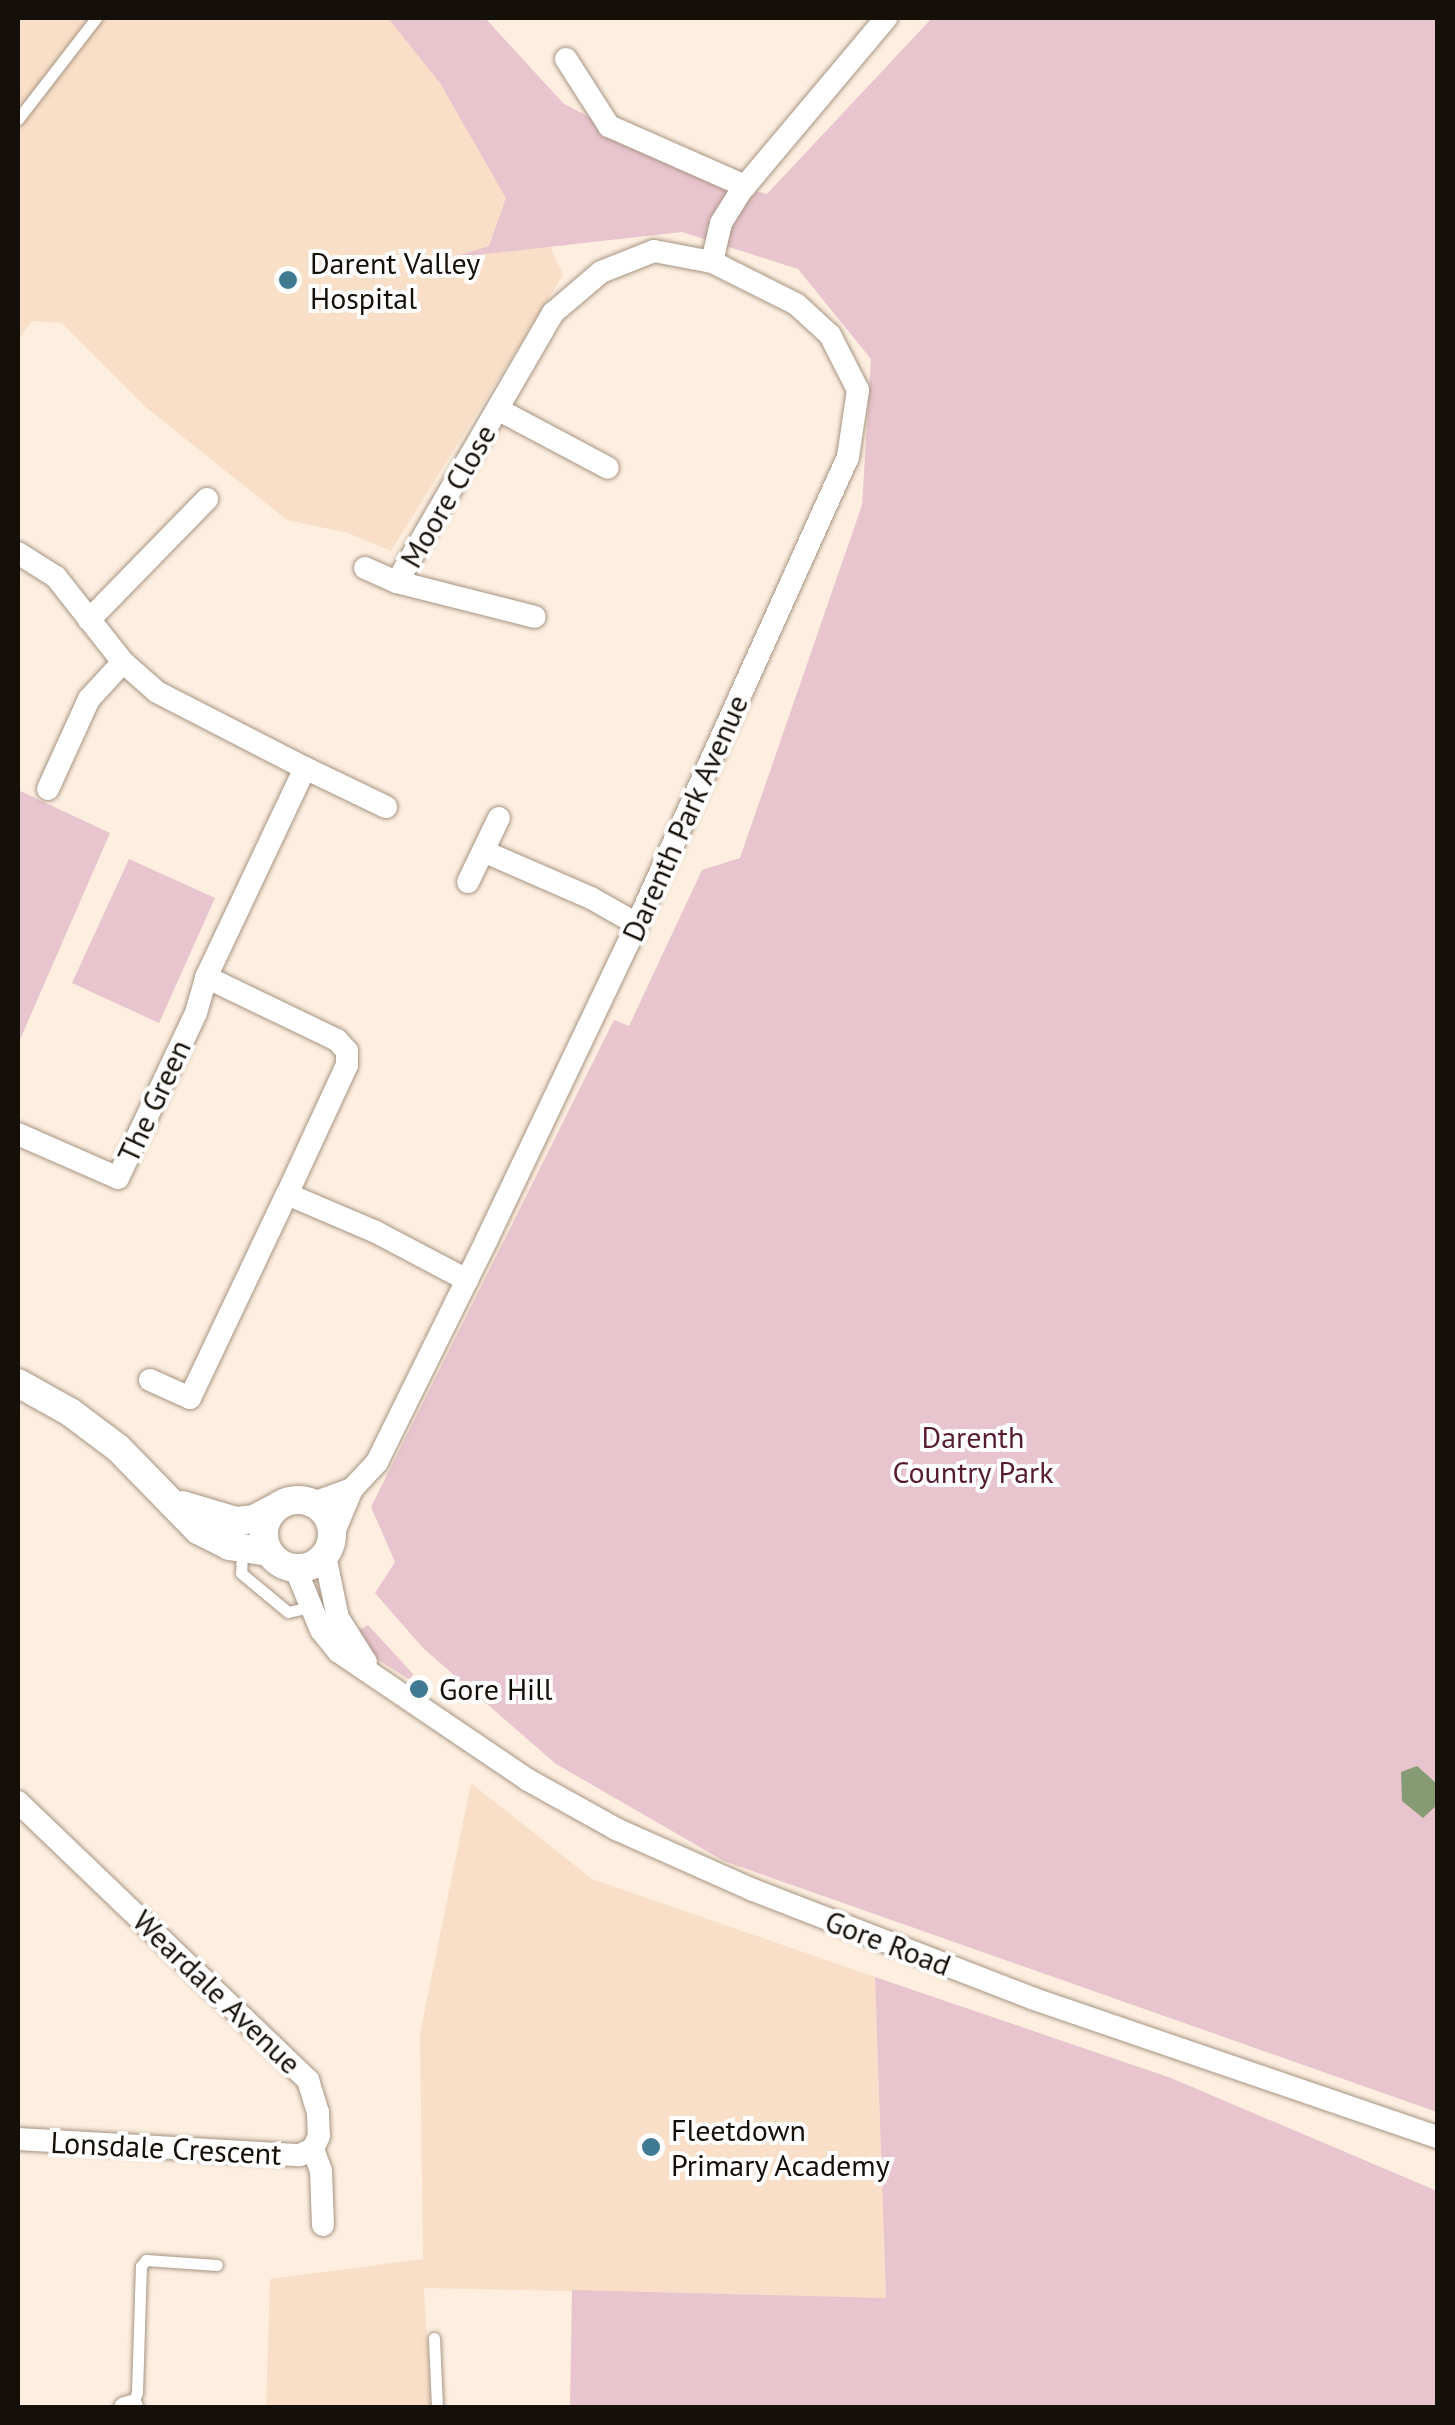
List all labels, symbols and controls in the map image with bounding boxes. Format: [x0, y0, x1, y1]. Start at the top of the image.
place label: Darent Valley Hospital [310, 245, 481, 316]
marker: Darent Valley Hospital [275, 267, 301, 293]
street label: Moore Close [393, 418, 503, 574]
street label: Darenth Park Avenue [614, 688, 756, 948]
street label: The Green [110, 1034, 198, 1168]
park label: Darenth Country Park [892, 1419, 1054, 1490]
place label: Gore Hill [439, 1671, 553, 1707]
marker: Gore Hill [408, 1678, 430, 1700]
street label: Weardale Avenue [125, 1902, 309, 2082]
street label: Gore Road [820, 1903, 956, 1983]
place label: Fleetdown Primary Academy [671, 2112, 892, 2182]
street label: Lonsdale Crescent [50, 2124, 282, 2172]
marker: Fleetdown Primary Academy [640, 2136, 662, 2158]

